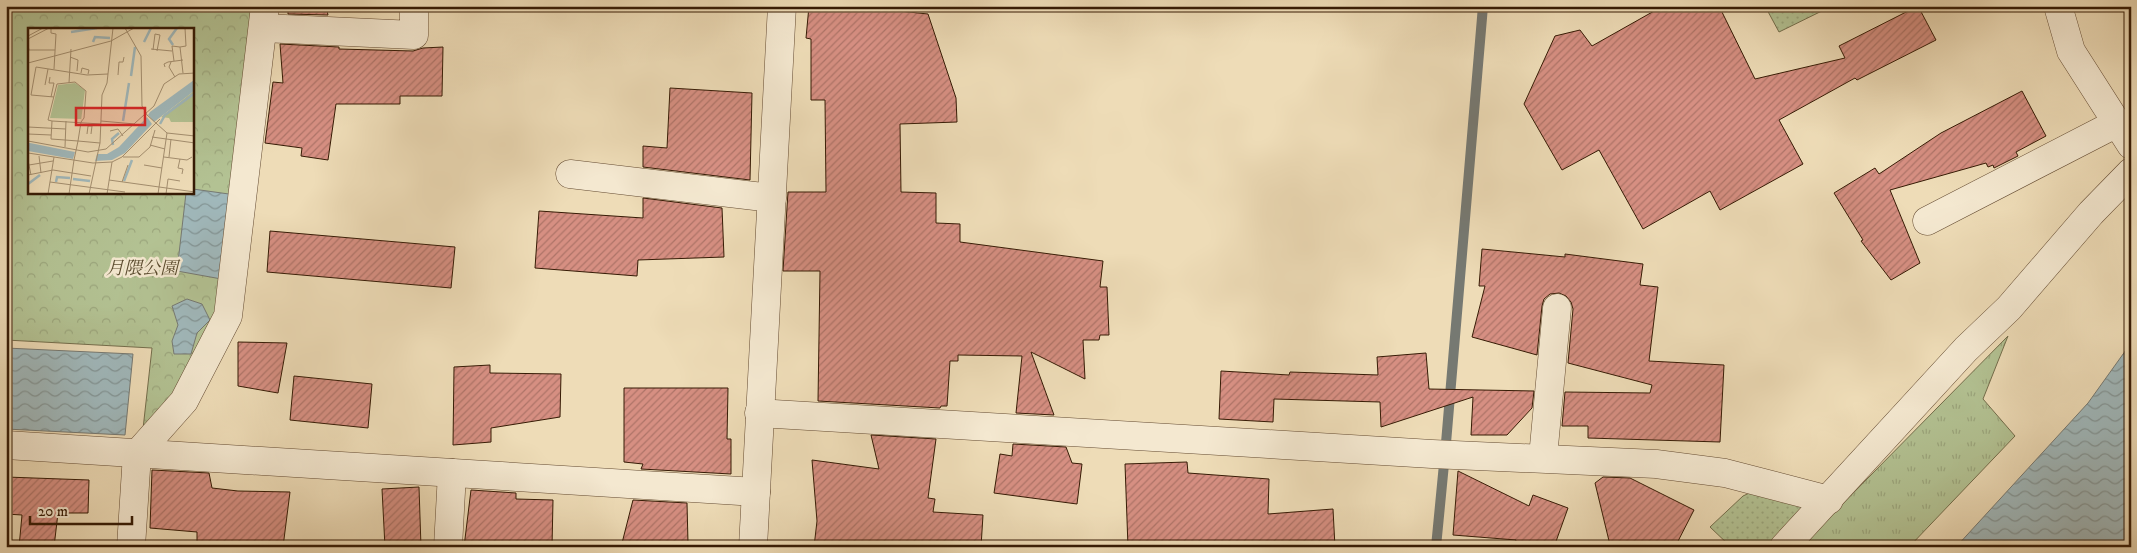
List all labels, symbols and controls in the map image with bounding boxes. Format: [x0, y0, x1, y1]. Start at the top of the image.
inset map [28, 28, 194, 194]
park label: 月隈公園 [106, 258, 181, 280]
scale bar [30, 493, 132, 525]
text: 20 m [38, 502, 68, 521]

